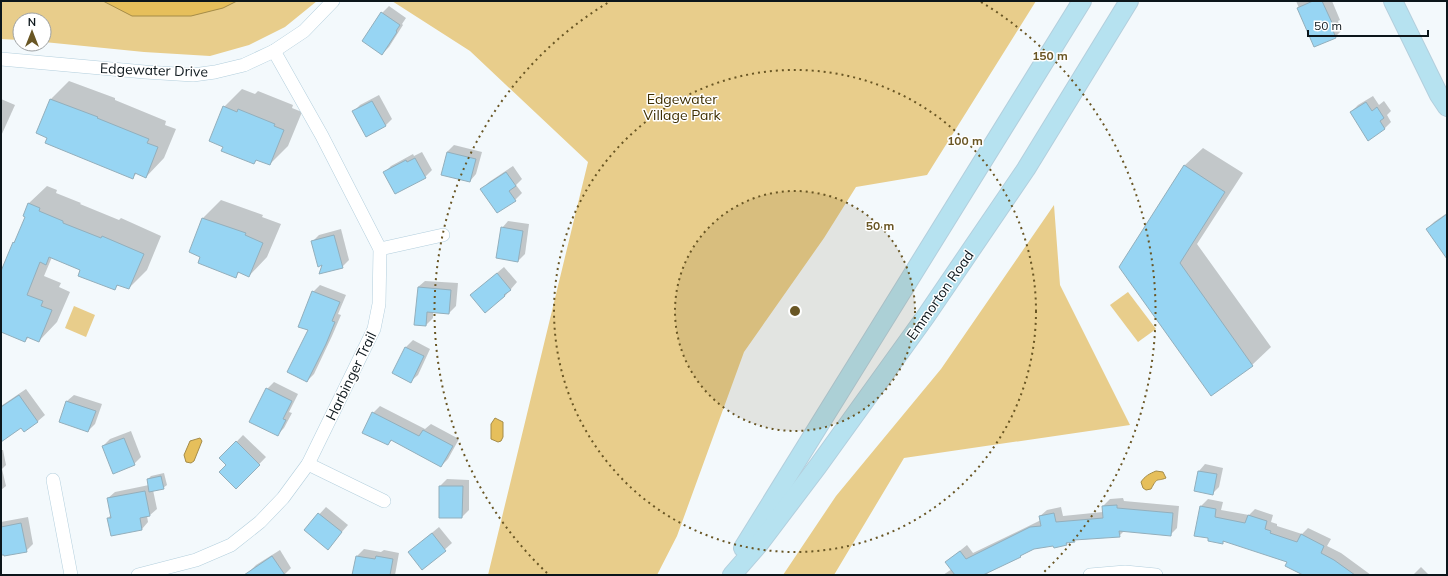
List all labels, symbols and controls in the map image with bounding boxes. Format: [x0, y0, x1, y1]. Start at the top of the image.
north arrow [12, 12, 52, 52]
scale bar [1308, 12, 1428, 38]
text: N [28, 15, 36, 29]
text: 50 m [1314, 18, 1342, 33]
text: 150 m [1032, 48, 1068, 63]
street label: Edgewater Drive [100, 59, 208, 81]
park label: Edgewater Village Park [643, 90, 721, 124]
text: 100 m [947, 133, 983, 148]
text: 50 m [866, 218, 894, 233]
street label: Emmorton Road [902, 247, 978, 343]
centre of rings [788, 304, 802, 318]
street label: Harbinger Trail [322, 329, 380, 423]

